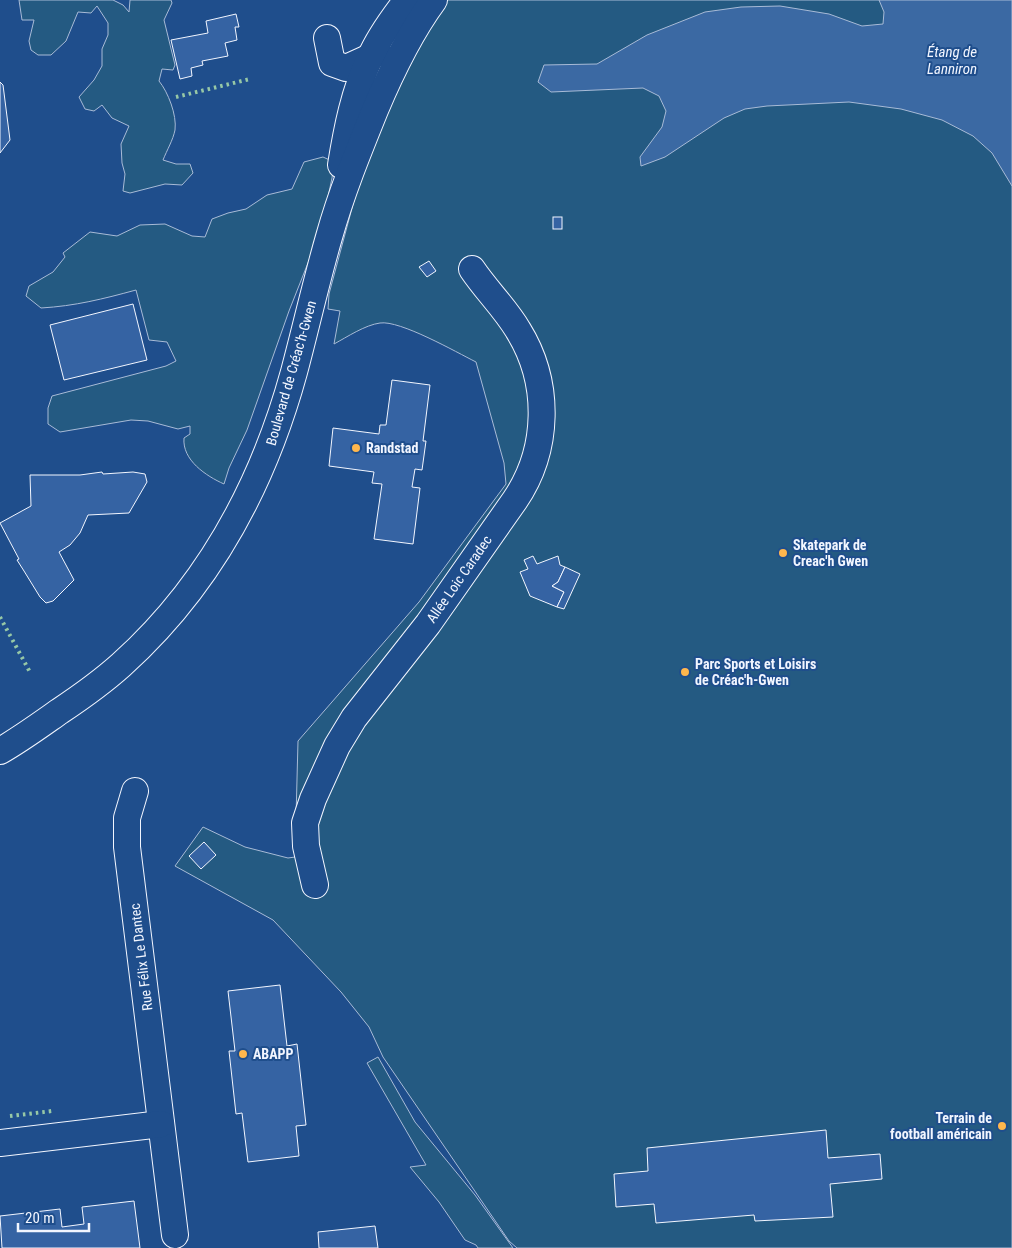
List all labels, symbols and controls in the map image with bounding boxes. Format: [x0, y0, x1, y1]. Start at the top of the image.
water label: Étang de Lanniron [927, 43, 977, 78]
street label: Boulevard de Créac'h-Gwen [263, 299, 319, 447]
place label: Randstad [366, 440, 418, 456]
marker: Randstad [350, 442, 362, 454]
street label: Allée Loic Caradec [423, 532, 495, 626]
place label: Skatepark de Creac'h Gwen [793, 537, 868, 569]
marker: Skatepark de Creac'h Gwen [777, 547, 789, 559]
place label: Parc Sports et Loisirs de Créac'h-Gwen [695, 656, 816, 688]
marker: Parc Sports et Loisirs de Créac'h-Gwen [679, 666, 691, 678]
street label: Rue Félix Le Dantec [126, 902, 156, 1012]
place label: ABAPP [253, 1046, 294, 1062]
marker: ABAPP [237, 1048, 249, 1060]
place label: Terrain de football américain [890, 1110, 992, 1142]
marker: Terrain de football américain [996, 1120, 1008, 1132]
scale bar [18, 1200, 89, 1232]
text: 20 m [25, 1209, 55, 1227]

